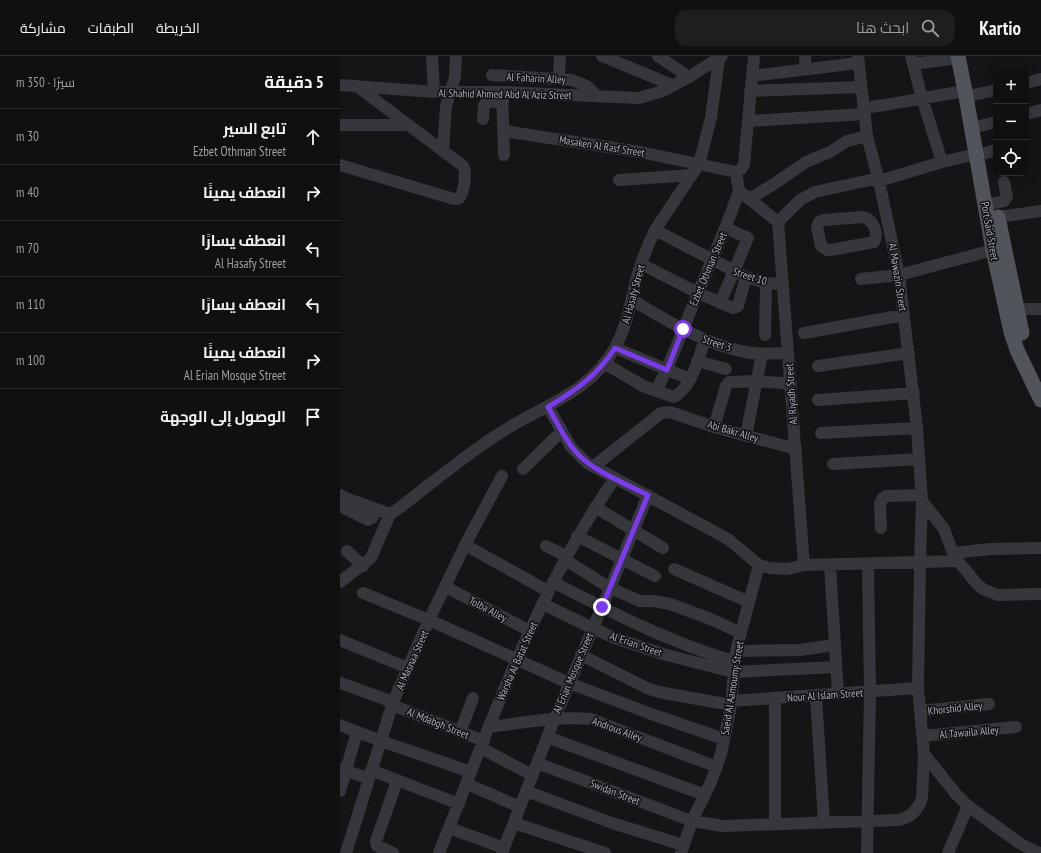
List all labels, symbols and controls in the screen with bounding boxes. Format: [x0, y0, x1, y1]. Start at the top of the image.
search box [675, 10, 955, 46]
text: Kartio [979, 16, 1021, 40]
icon: search [919, 17, 941, 39]
text: ابحث هنا [856, 18, 909, 37]
text: مشاركة [20, 19, 66, 37]
text: الطبقات [88, 19, 134, 37]
text: الخريطة [156, 19, 200, 37]
map controls [993, 68, 1029, 176]
button: + [993, 68, 1029, 104]
street label: Al Faharin Alley [506, 69, 567, 87]
text: 5 دقيقة [264, 71, 324, 93]
text: سيرًا · 350 m [16, 74, 75, 91]
street label: Al Shahid Ahmed Abd Al Aziz Street [438, 86, 572, 102]
button: − [993, 104, 1029, 140]
text: تابع السير [223, 119, 286, 138]
icon: ahead [302, 126, 324, 148]
text: 30 m [16, 128, 39, 145]
street label: Masaken Al Rasf Street [558, 132, 646, 160]
button: locate [993, 140, 1029, 176]
text: Ezbet Othman Street [193, 143, 286, 160]
icon: right [302, 182, 324, 204]
text: انعطف يمينًا [203, 183, 286, 202]
text: 40 m [16, 184, 39, 201]
street label: Port Said Street [978, 201, 1002, 261]
street label: Ezbet Othman Street [686, 230, 730, 308]
text: انعطف يسارًا [201, 231, 286, 250]
icon: left [302, 238, 324, 260]
text: 70 m [16, 240, 39, 257]
street label: Al Mawazin Street [886, 242, 910, 312]
text: Al Hasafy Street [215, 255, 286, 272]
street label: Al Hasafy Street [618, 263, 648, 325]
street label: Street 10 [731, 264, 769, 288]
icon: left [302, 294, 324, 316]
text: انعطف يسارًا [201, 295, 286, 314]
text: 110 m [16, 296, 45, 313]
route start [674, 320, 692, 338]
street label: Street 3 [701, 331, 734, 355]
text: انعطف يمينًا [203, 343, 286, 362]
icon: right [302, 350, 324, 372]
text: 100 m [16, 352, 45, 369]
street label: Al Riyadh Street [782, 363, 800, 425]
text: Al Erian Mosque Street [184, 367, 286, 384]
icon: arrive [302, 406, 324, 428]
text: الوصول إلى الوجهة [160, 407, 286, 426]
street label: Abi Bakr Alley [706, 417, 761, 445]
street label: Tolba Alley [467, 593, 510, 625]
route end [593, 598, 611, 616]
street label: Warsha Al Batat Street [493, 619, 541, 703]
street label: Al Masnaa Street [393, 628, 431, 692]
street label: Al Erian Street [608, 628, 664, 660]
street label: Al Erian Mosque Street [550, 630, 596, 716]
street label: Saeid Al Aamoumy Street [718, 640, 746, 736]
street label: Nour Al Islam Street [787, 685, 863, 705]
street label: Khorshid Alley [927, 698, 984, 718]
street label: Al Mdabgh Street [405, 704, 471, 742]
street label: Androus Alley [590, 714, 645, 745]
street label: Al Tawaila Alley [939, 722, 1000, 742]
street label: Swidan Street [588, 776, 642, 808]

